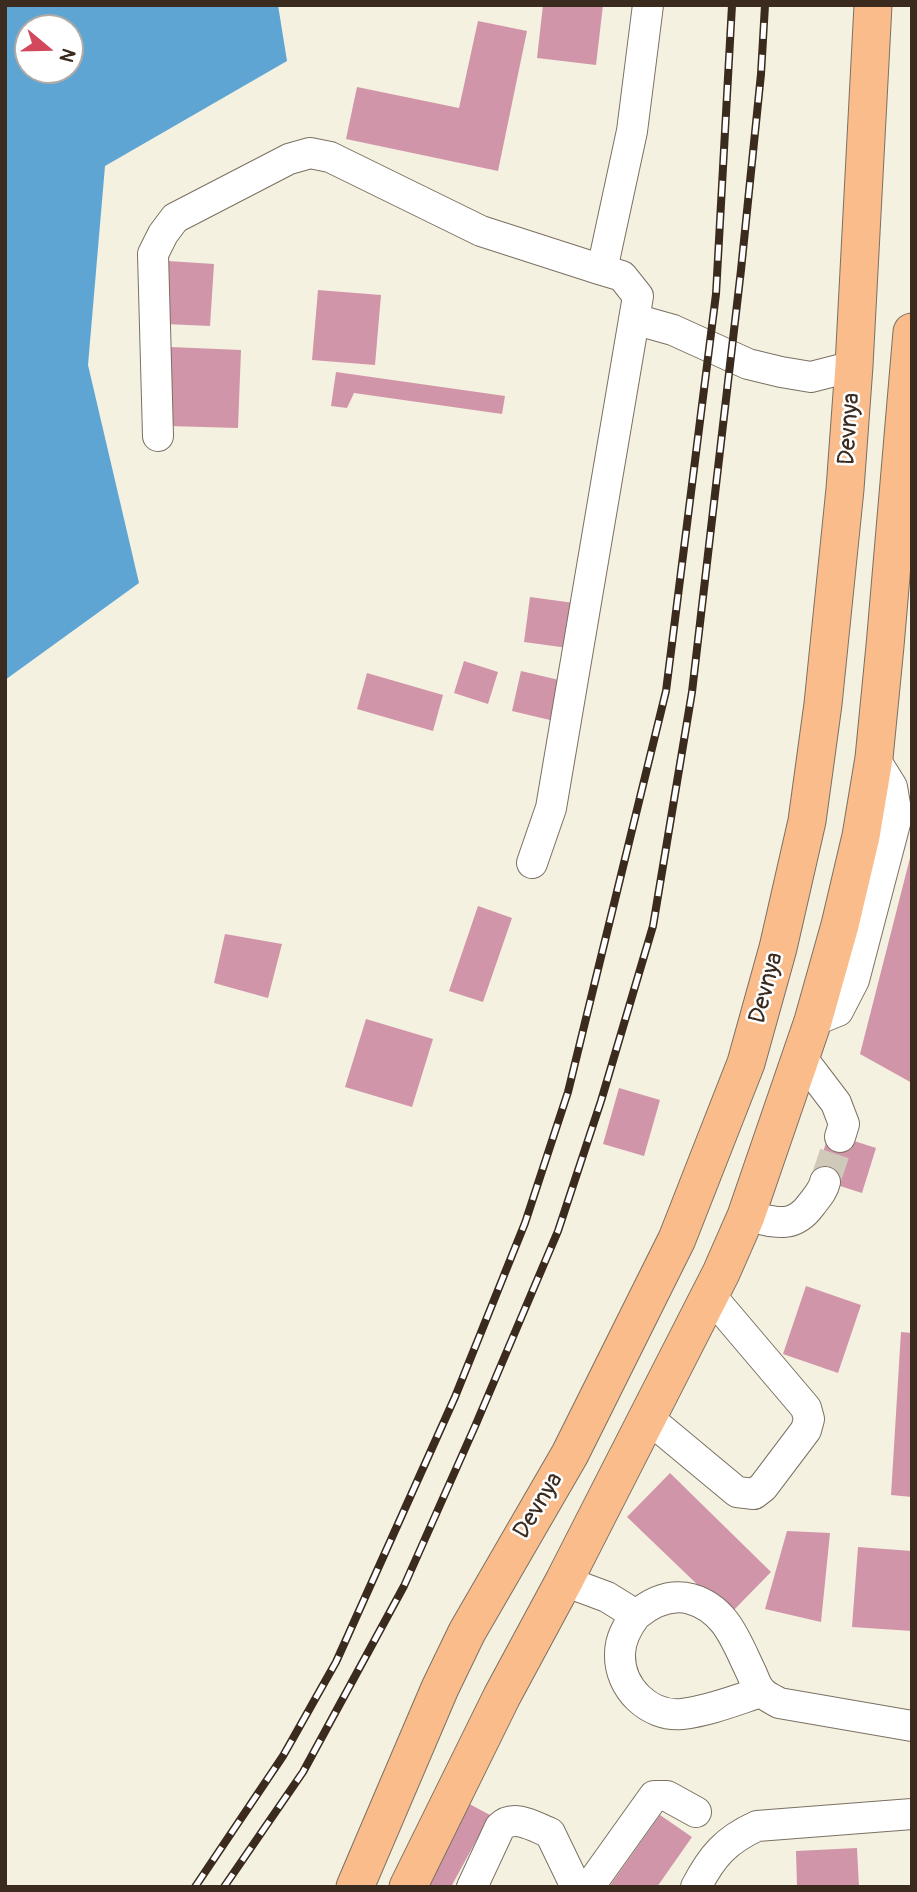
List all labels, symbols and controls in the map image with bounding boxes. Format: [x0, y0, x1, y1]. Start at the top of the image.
north arrow [14, 14, 84, 84]
text: N [54, 45, 80, 65]
street label: Devnya [833, 392, 867, 466]
street label: Devnya [744, 949, 790, 1027]
street label: Devnya [508, 1468, 570, 1544]

